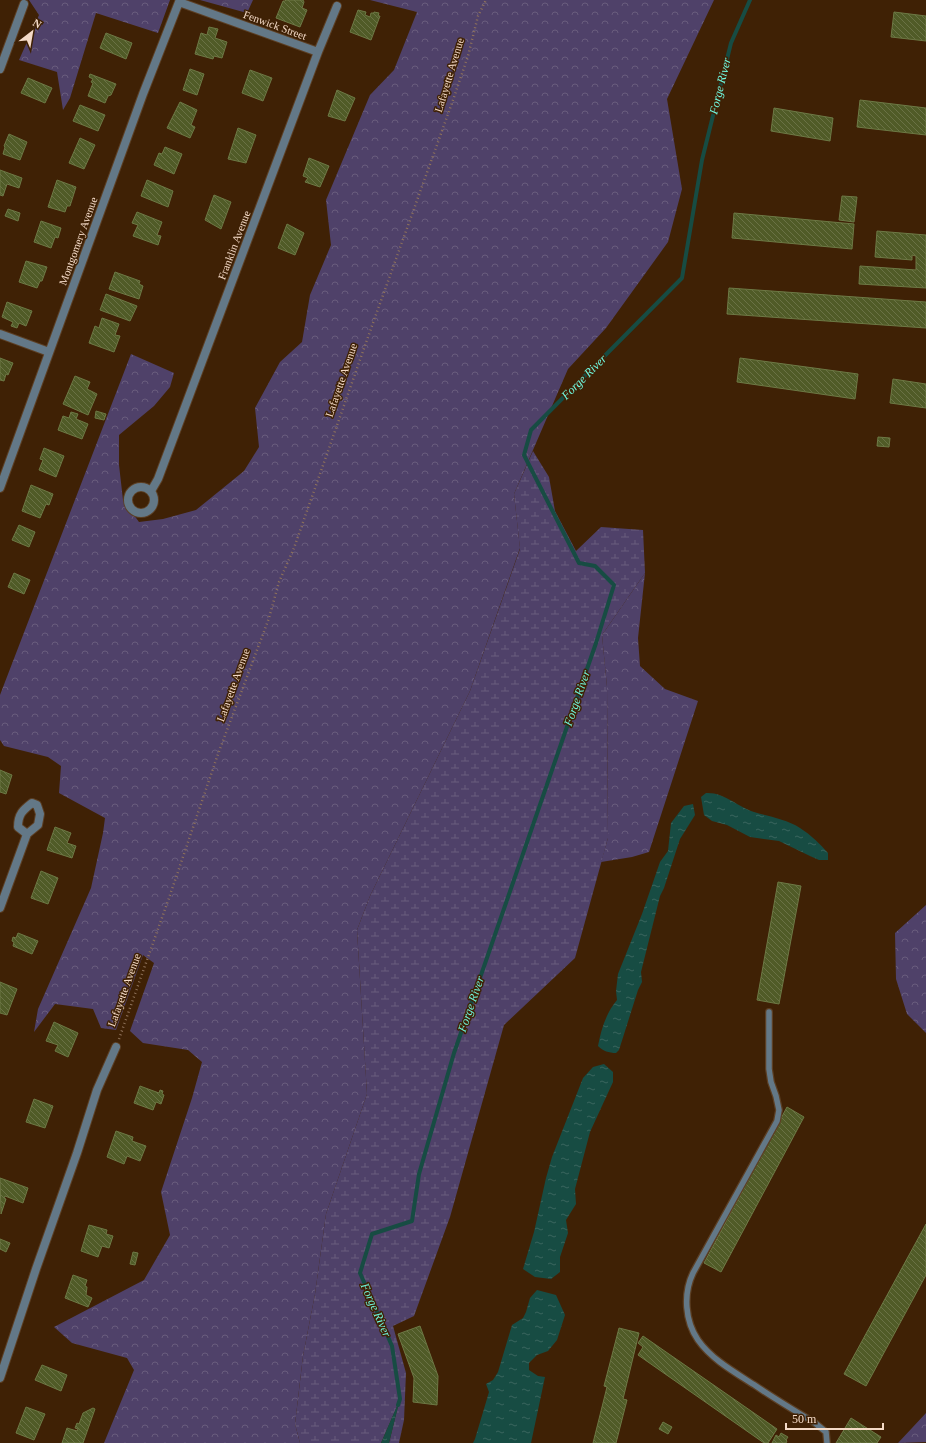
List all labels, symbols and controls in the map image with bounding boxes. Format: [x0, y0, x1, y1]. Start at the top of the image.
street label: Fenwick Street [242, 8, 308, 42]
north arrow [12, 12, 52, 52]
text: N [31, 16, 44, 31]
street label: Lafayette Avenue [432, 36, 466, 114]
water label: Forge River [706, 56, 734, 117]
street label: Montgomery Avenue [56, 195, 100, 287]
street label: Franklin Avenue [215, 209, 253, 281]
street label: Lafayette Avenue [323, 342, 359, 418]
water label: Forge River [558, 351, 610, 403]
street label: Lafayette Avenue [214, 647, 252, 723]
water label: Forge River [561, 668, 593, 729]
street label: Lafayette Avenue [105, 952, 143, 1028]
water label: Forge River [455, 974, 487, 1035]
water label: Forge River [357, 1280, 394, 1340]
scale bar [786, 1405, 883, 1431]
text: 50 m [792, 1412, 817, 1426]

